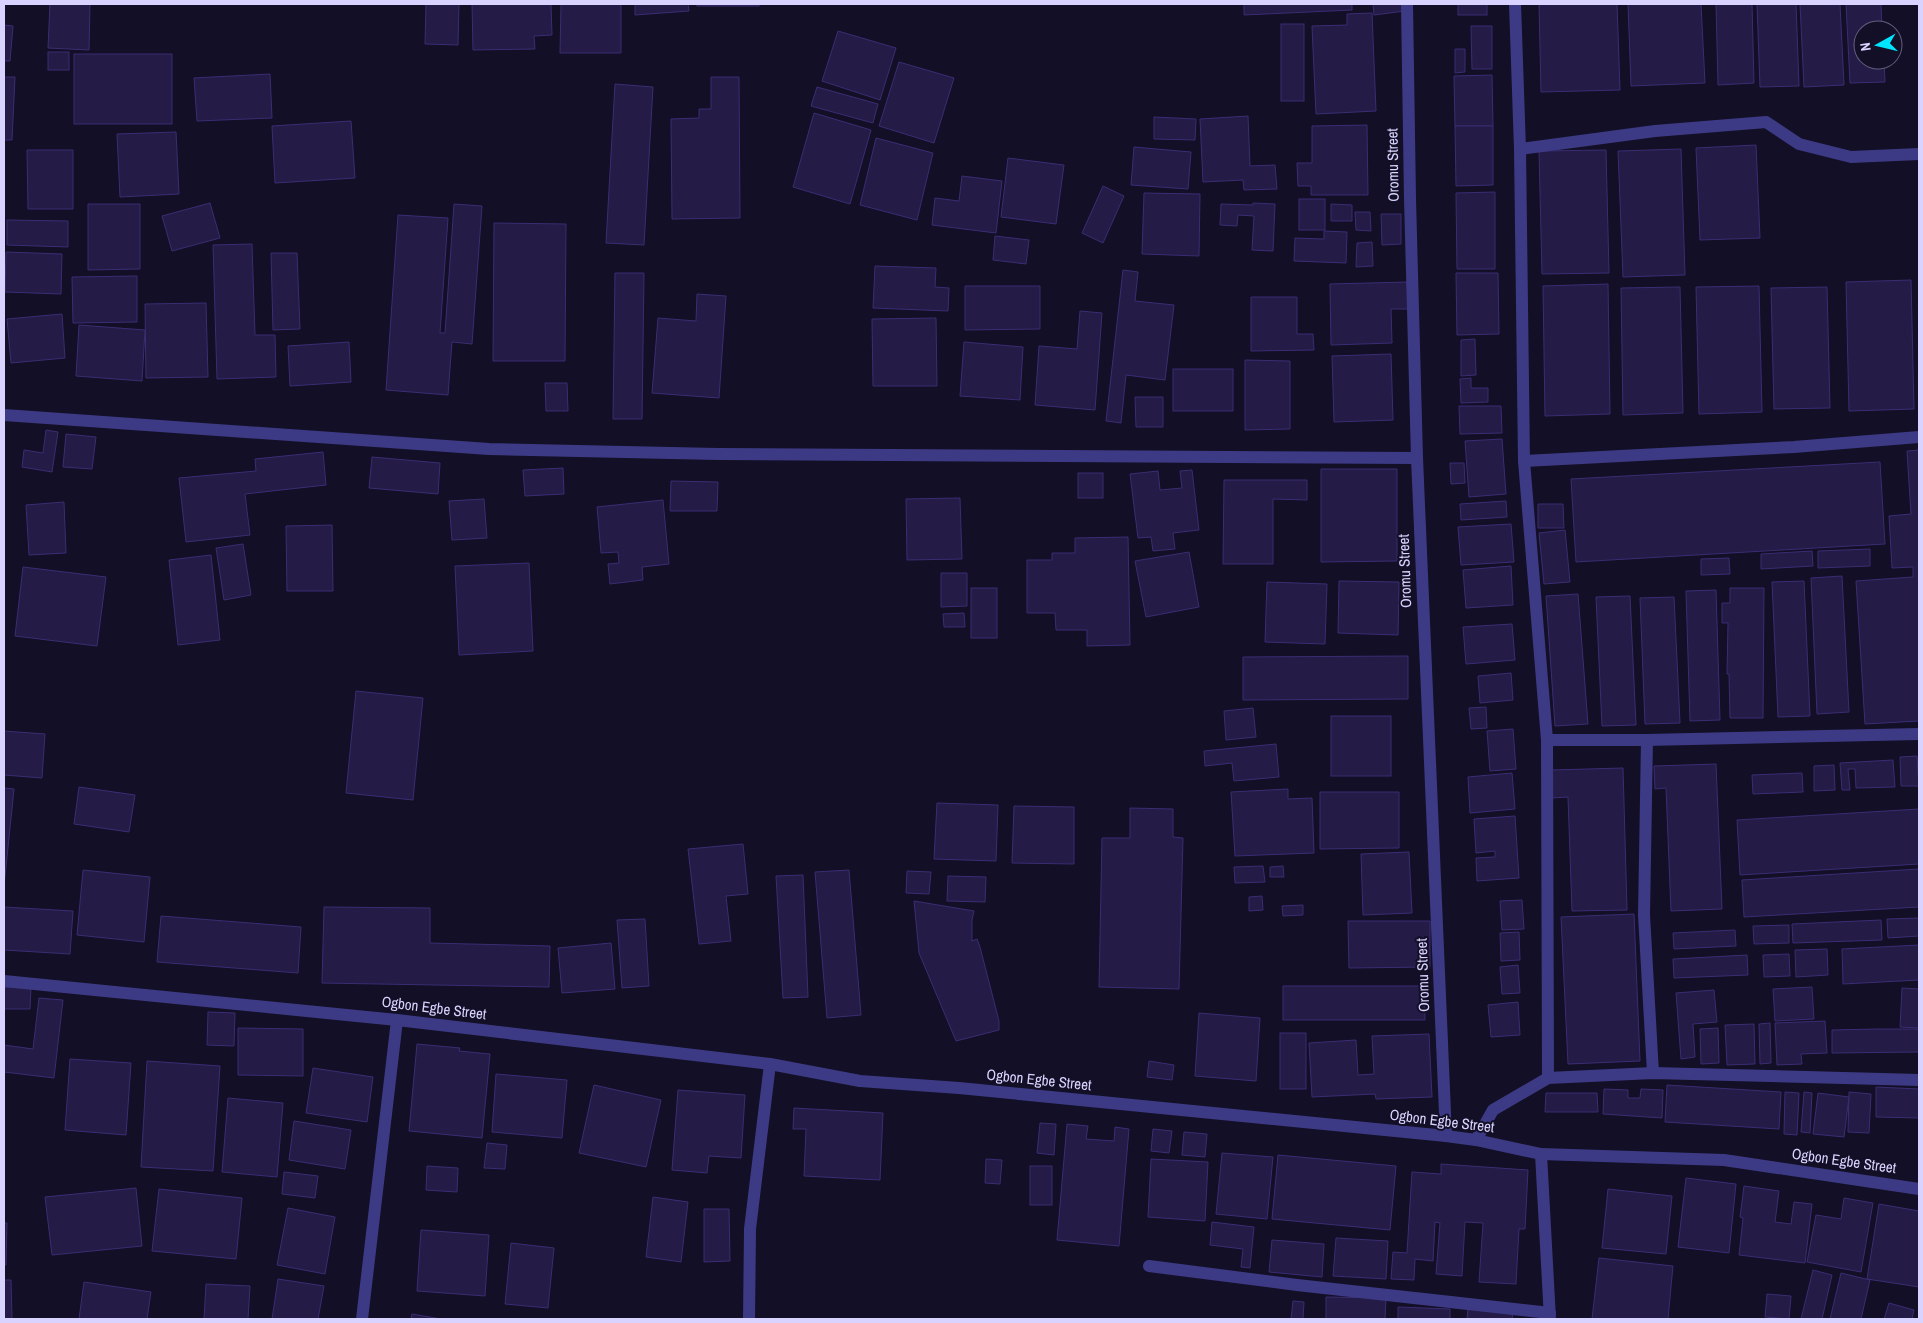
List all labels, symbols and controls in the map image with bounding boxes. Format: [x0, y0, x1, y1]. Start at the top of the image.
north arrow [1853, 20, 1903, 70]
text: N [1856, 41, 1875, 52]
street label: Oromu Street [1381, 127, 1404, 202]
street label: Oromu Street [1393, 533, 1416, 608]
street label: Oromu Street [1411, 937, 1434, 1012]
street label: Ogbon Egbe Street [381, 991, 488, 1024]
street label: Ogbon Egbe Street [986, 1064, 1093, 1096]
street label: Ogbon Egbe Street [1389, 1104, 1496, 1137]
street label: Ogbon Egbe Street [1790, 1143, 1898, 1178]

